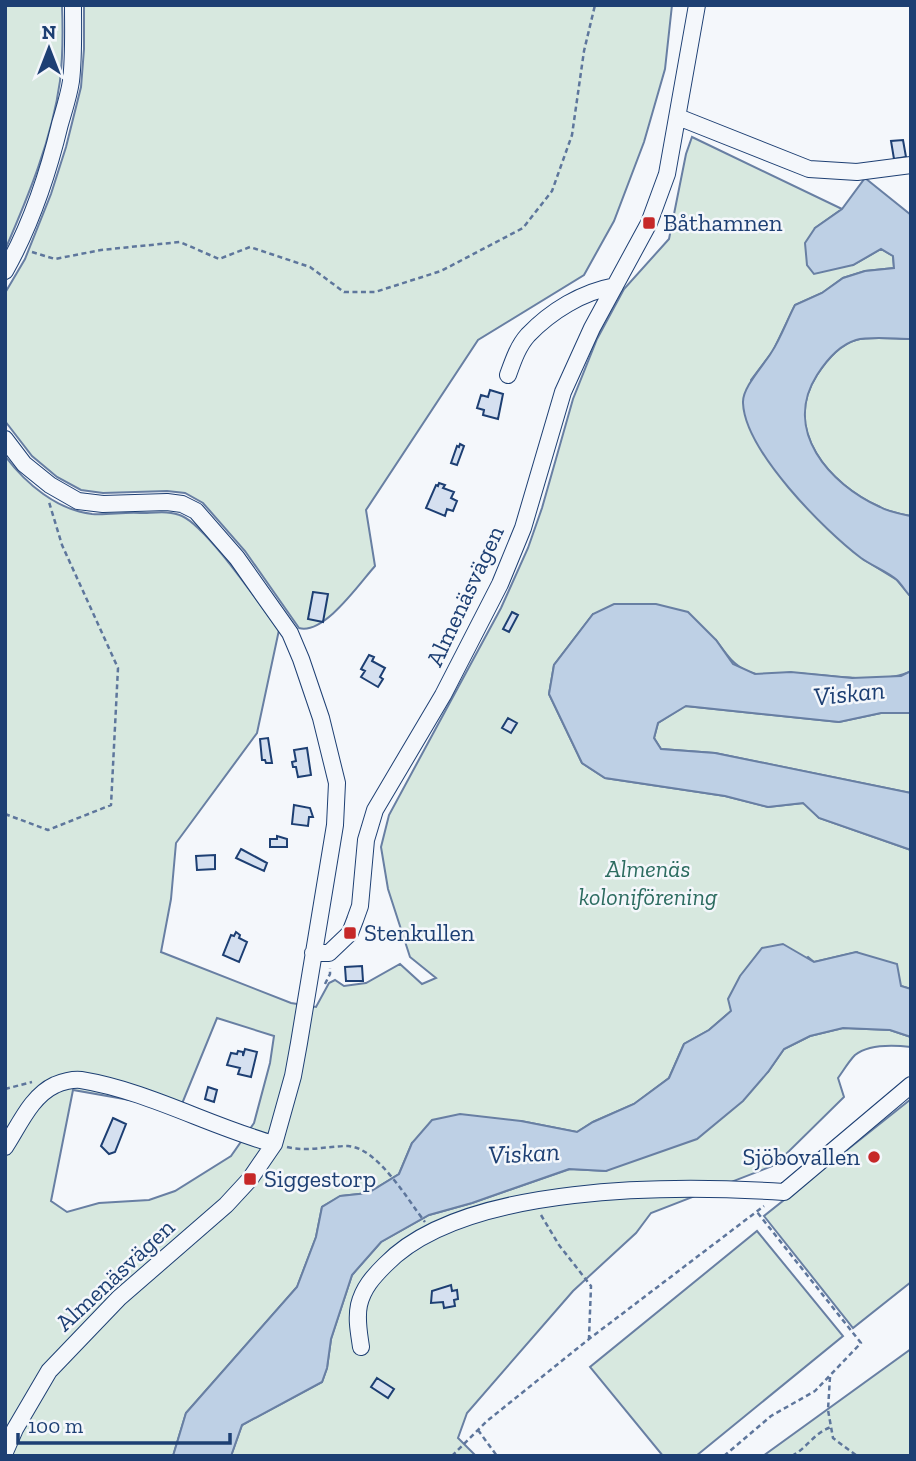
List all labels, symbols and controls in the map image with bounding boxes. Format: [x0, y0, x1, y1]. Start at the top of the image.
north arrow [14, 14, 84, 84]
text: N [42, 21, 56, 44]
place label: Båthamnen [663, 208, 783, 237]
marker: Båthamnen [641, 215, 657, 231]
street label: Almenäsvägen [419, 521, 510, 671]
water label: Viskan [812, 673, 886, 713]
park label: Almenäs koloniförening [579, 854, 718, 911]
place label: Stenkullen [364, 918, 475, 947]
marker: Stenkullen [342, 925, 358, 941]
water label: Viskan [487, 1135, 561, 1171]
place label: Sjöbovallen [742, 1142, 860, 1171]
marker: Sjöbovallen [866, 1149, 882, 1165]
place label: Siggestorp [264, 1164, 376, 1193]
marker: Siggestorp [242, 1171, 258, 1187]
street label: Almenäsvägen [49, 1212, 180, 1337]
scale bar [18, 1402, 229, 1446]
text: 100 m [28, 1413, 83, 1438]

